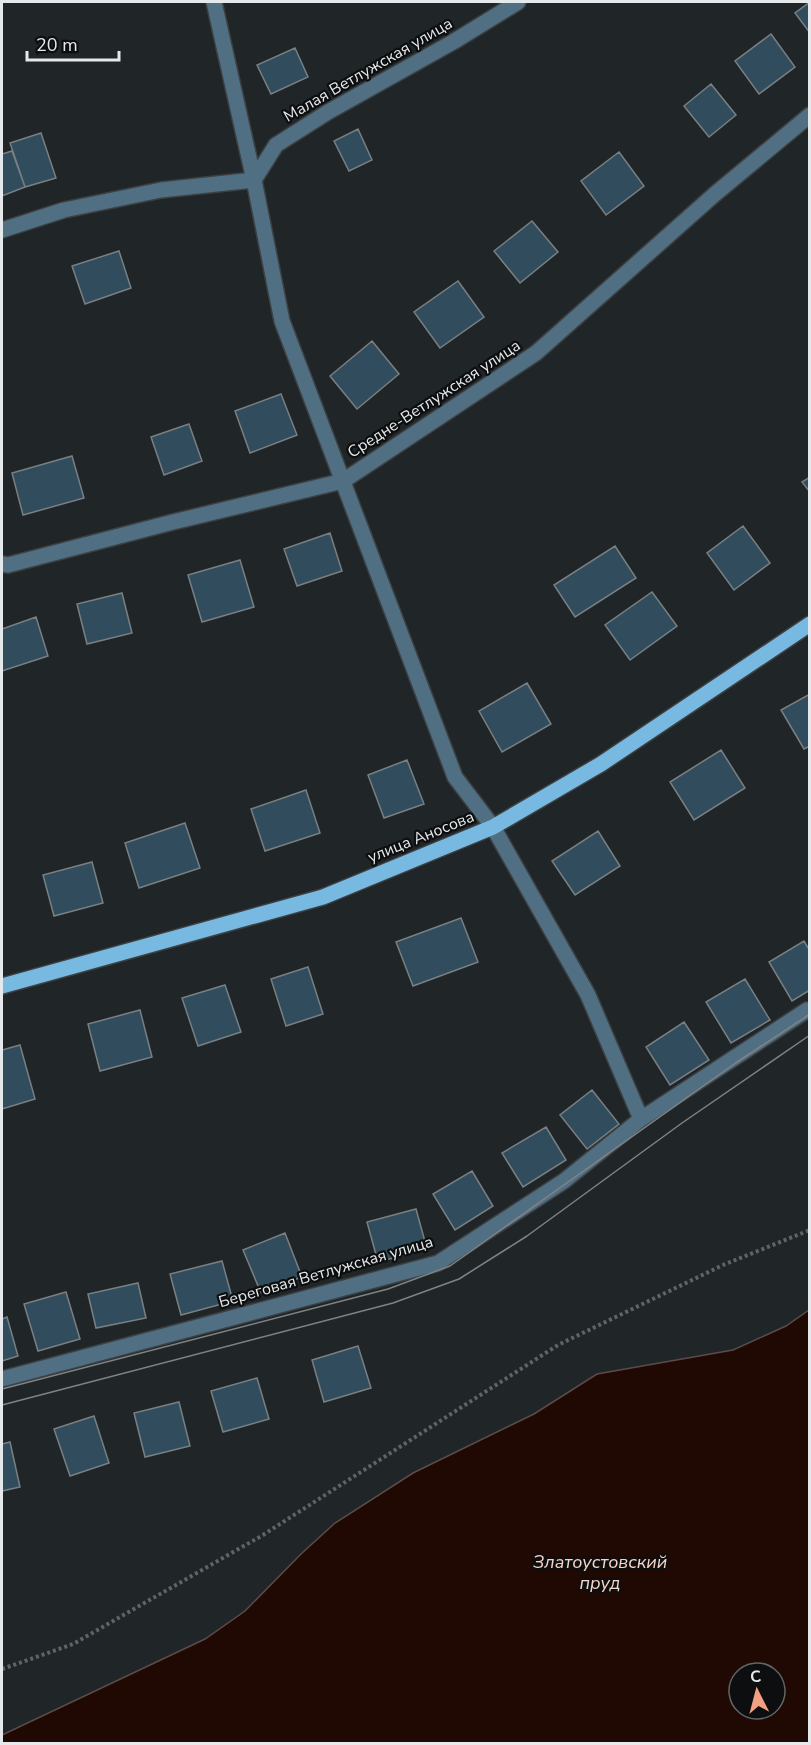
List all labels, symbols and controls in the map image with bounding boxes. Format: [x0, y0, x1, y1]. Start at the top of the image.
street label: Малая Ветлужская улица [280, 13, 456, 127]
scale bar [27, 24, 118, 62]
text: 20 m [36, 33, 78, 57]
street label: Средне-Ветлужская улица [343, 335, 525, 463]
street label: улица Аносова [365, 806, 477, 868]
street label: Береговая Ветлужская улица [216, 1231, 436, 1313]
water label: Златоустовский пруд [533, 1550, 667, 1595]
north arrow [727, 1661, 787, 1721]
text: С [749, 1666, 762, 1689]

